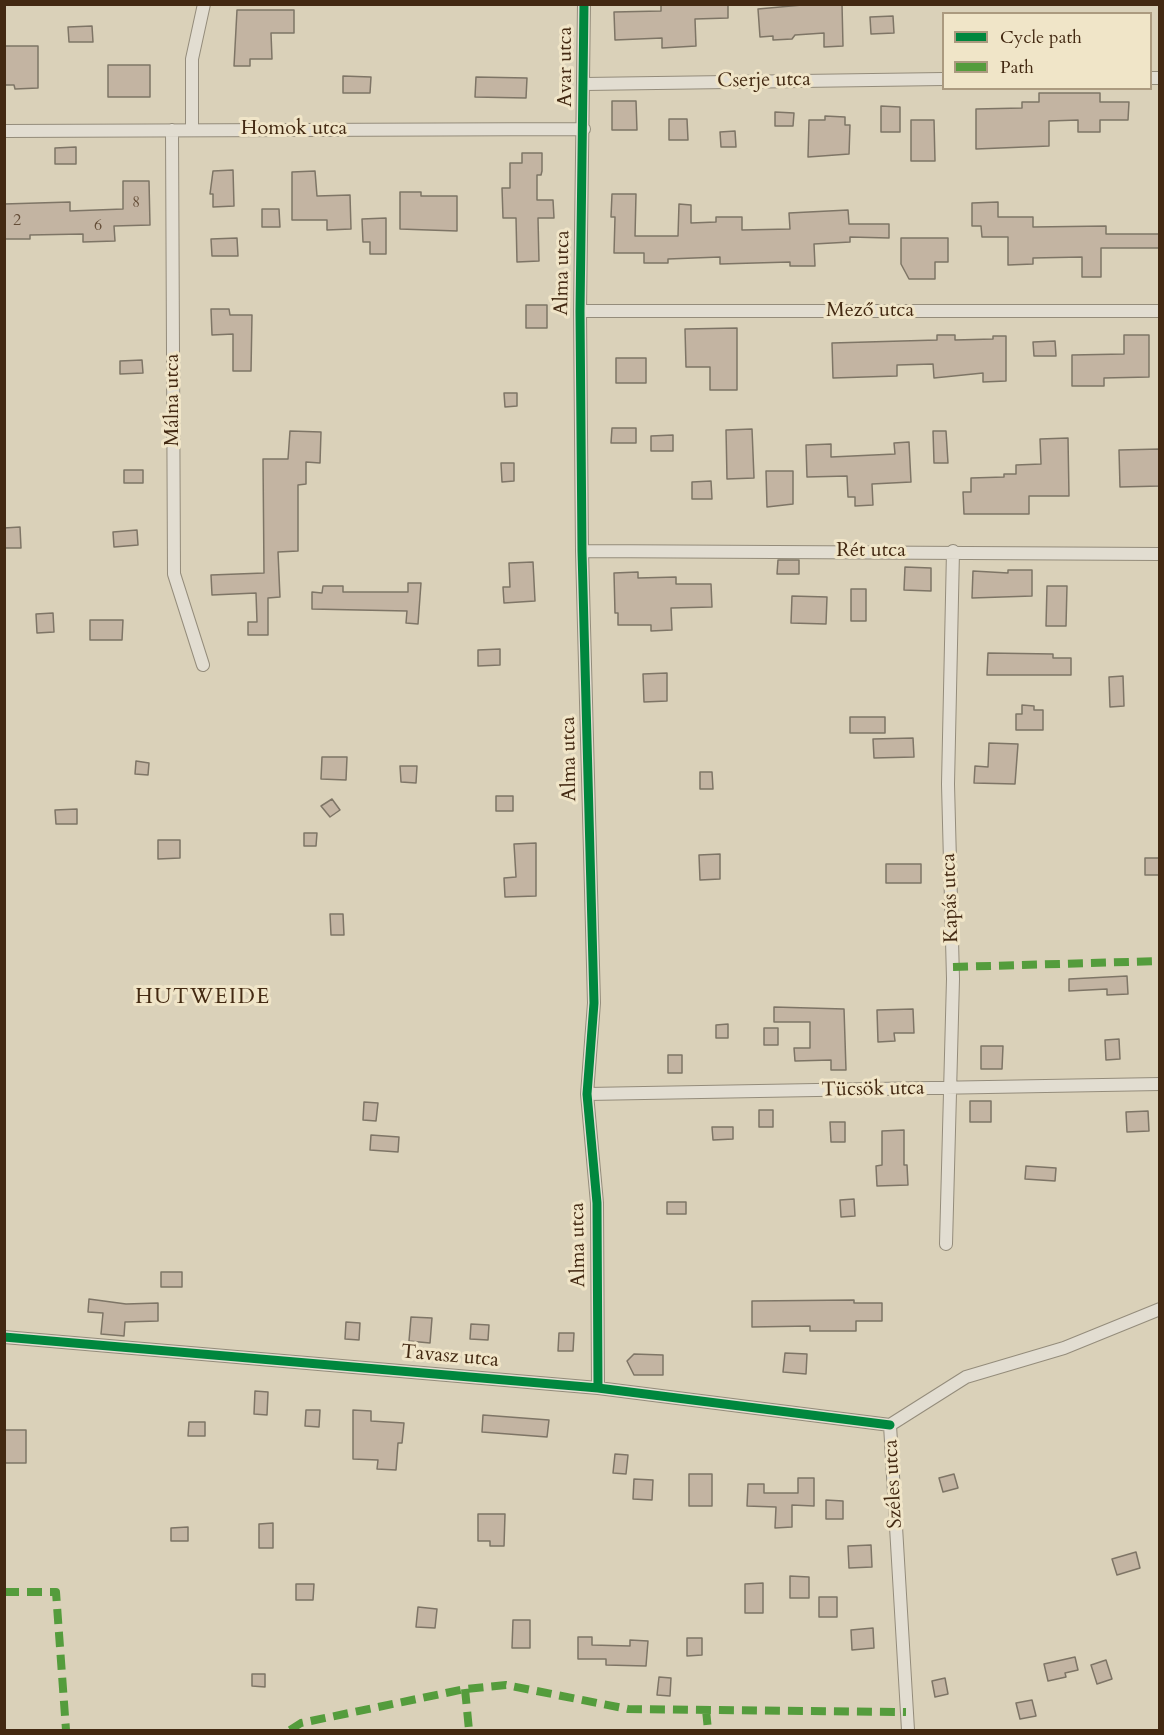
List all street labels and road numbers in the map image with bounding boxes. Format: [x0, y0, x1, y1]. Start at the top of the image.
street label: Avar utca [554, 27, 578, 107]
street label: Cserje utca [717, 68, 811, 94]
street label: Homok utca [241, 117, 347, 141]
street label: Alma utca [550, 230, 576, 316]
street label: Mező utca [826, 299, 914, 323]
street label: Málna utca [161, 353, 185, 447]
street label: Rét utca [836, 539, 906, 563]
street label: Alma utca [557, 716, 583, 802]
street label: Kapás utca [937, 853, 965, 943]
street label: Tücsök utca [821, 1077, 925, 1103]
street label: Alma utca [566, 1202, 592, 1288]
street label: Tavasz utca [400, 1341, 500, 1373]
street label: Széles utca [880, 1439, 908, 1529]

